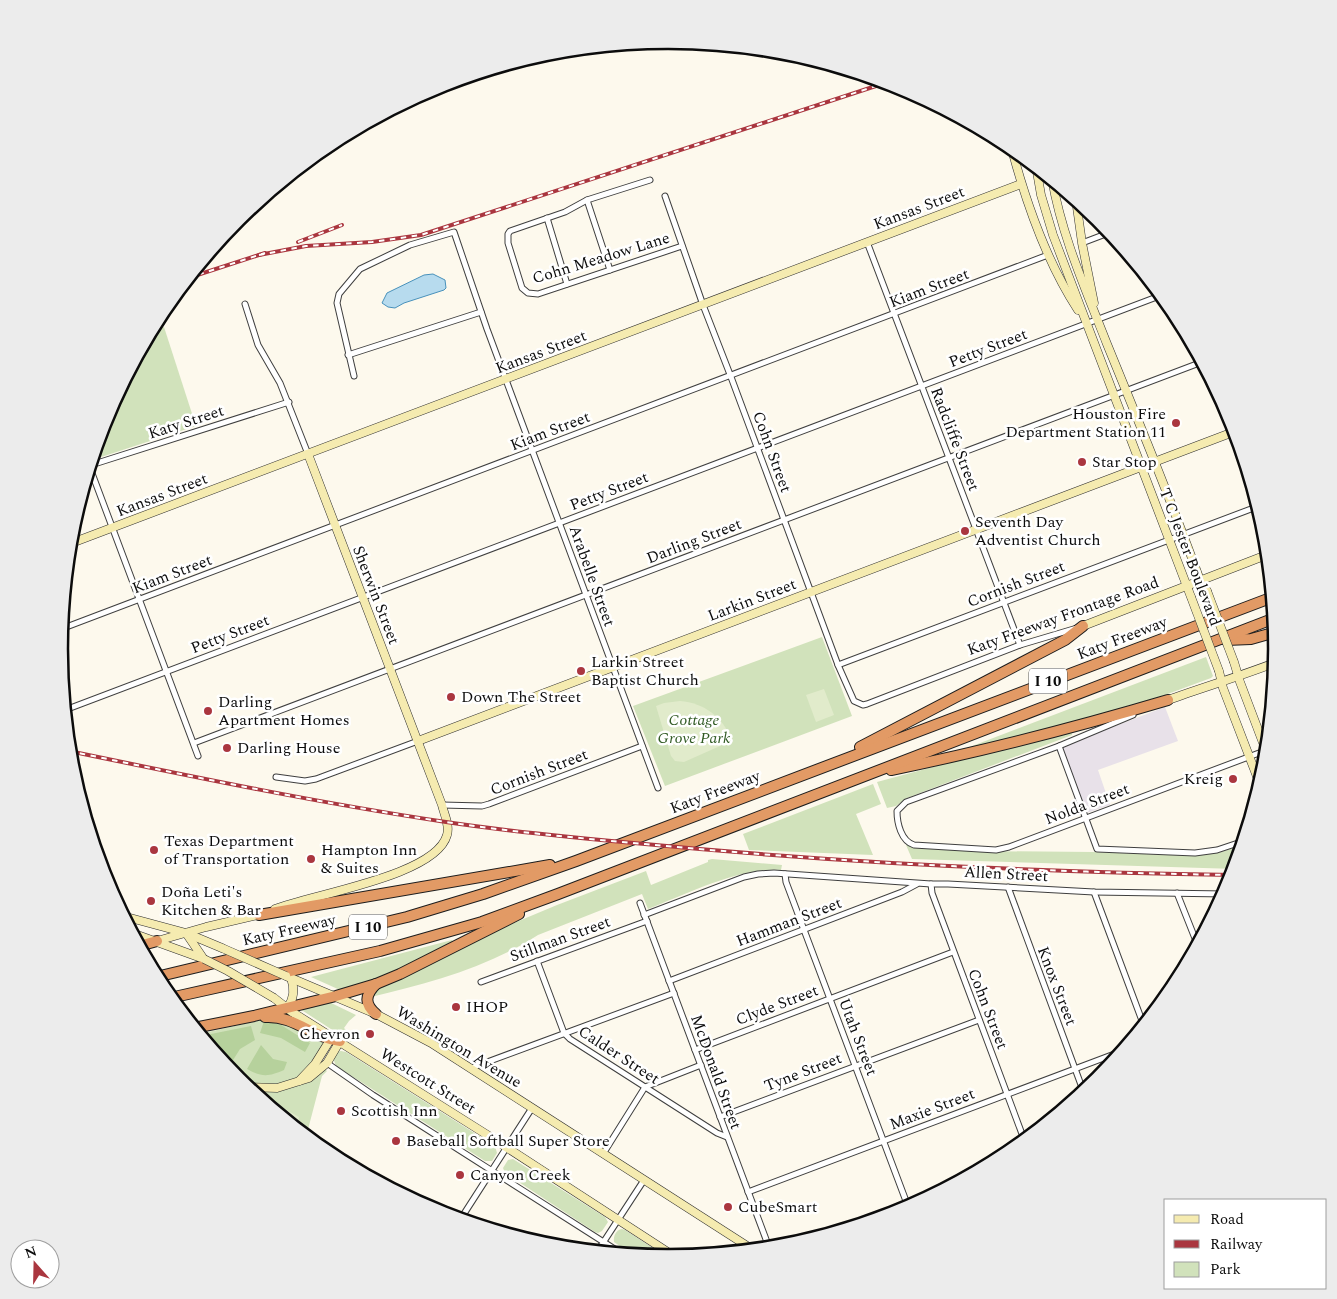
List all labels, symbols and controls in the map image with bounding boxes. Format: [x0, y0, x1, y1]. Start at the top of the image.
street label: Kansas Street [870, 179, 968, 236]
street label: Cohn Meadow Lane [529, 226, 673, 290]
street label: Kiam Street [886, 262, 973, 314]
street label: Petty Street [945, 322, 1031, 374]
street label: Kansas Street [492, 323, 590, 380]
street label: Radcliffe Street [924, 384, 986, 495]
street label: Katy Street [145, 398, 227, 446]
place label: Houston Fire Department Station 11 [1005, 402, 1166, 444]
street label: Kiam Street [507, 405, 594, 457]
street label: Cohn Street [746, 408, 798, 496]
marker: Houston Fire Department Station 11 [1170, 417, 1182, 429]
place label: Star Stop [1092, 450, 1157, 474]
marker: Star Stop [1076, 456, 1088, 468]
street label: Petty Street [566, 465, 652, 517]
street label: Kansas Street [113, 466, 211, 523]
street label: T C Jester Boulevard [1153, 484, 1227, 630]
place label: Seventh Day Adventist Church [975, 510, 1101, 552]
street label: Darling Street [643, 512, 745, 570]
street label: Arabelle Street [563, 522, 622, 630]
marker: Seventh Day Adventist Church [959, 525, 971, 537]
street label: Sherwin Street [346, 542, 406, 648]
street label: Kiam Street [129, 548, 216, 600]
street label: Cornish Street [964, 554, 1069, 614]
street label: Larkin Street [704, 572, 800, 628]
street label: Katy Freeway Frontage Road [965, 572, 1161, 660]
street label: Petty Street [187, 608, 273, 660]
street label: Katy Freeway [1074, 612, 1170, 664]
place label: Larkin Street Baptist Church [591, 650, 699, 692]
marker: Larkin Street Baptist Church [575, 665, 587, 677]
road number: I 10 [1029, 668, 1067, 694]
place label: Down The Street [461, 685, 582, 709]
place label: Darling Apartment Homes [218, 690, 350, 732]
marker: Down The Street [445, 691, 457, 703]
marker: Darling Apartment Homes [202, 705, 214, 717]
park label: Cottage Grove Park [658, 708, 731, 750]
place label: Darling House [237, 736, 341, 760]
marker: Darling House [221, 742, 233, 754]
street label: Cornish Street [487, 742, 592, 802]
street label: Katy Freeway [666, 763, 765, 820]
place label: Kreig [1184, 767, 1223, 791]
marker: Kreig [1227, 773, 1239, 785]
street label: Nolda Street [1041, 777, 1133, 831]
place label: Texas Department of Transportation [164, 829, 294, 871]
place label: Hampton Inn & Suites [321, 838, 417, 880]
marker: Texas Department of Transportation [148, 844, 160, 856]
marker: Hampton Inn & Suites [305, 853, 317, 865]
street label: Allen Street [963, 860, 1049, 888]
place label: Doña Leti's Kitchen & Bar [161, 880, 261, 922]
street label: Hamman Street [733, 891, 846, 953]
marker: Doña Leti's Kitchen & Bar [145, 895, 157, 907]
street label: Katy Freeway [240, 907, 339, 952]
street label: Stillman Street [506, 910, 614, 968]
road number: I 10 [349, 914, 387, 940]
street label: Knox Street [1031, 943, 1083, 1029]
street label: Cohn Street [962, 965, 1015, 1053]
street label: Clyde Street [732, 978, 822, 1032]
place label: IHOP [466, 995, 508, 1019]
street label: Utah Street [832, 995, 884, 1080]
street label: Washington Avenue [392, 1000, 526, 1094]
marker: IHOP [450, 1001, 462, 1013]
street label: McDonald Street [684, 1011, 748, 1133]
street label: Calder Street [573, 1020, 665, 1091]
place label: Chevron [299, 1022, 360, 1046]
marker: Chevron [364, 1028, 376, 1040]
street label: Westcott Street [375, 1042, 481, 1120]
street label: Tyne Street [761, 1046, 846, 1098]
street label: Maxie Street [886, 1082, 979, 1136]
place label: Scottish Inn [351, 1099, 438, 1123]
marker: Scottish Inn [335, 1105, 347, 1117]
place label: Baseball Softball Super Store [406, 1129, 610, 1153]
marker: Baseball Softball Super Store [390, 1135, 402, 1147]
place label: Canyon Creek [470, 1163, 571, 1187]
marker: Canyon Creek [454, 1169, 466, 1181]
place label: CubeSmart [738, 1195, 818, 1219]
legend [1164, 1199, 1327, 1289]
marker: CubeSmart [722, 1201, 734, 1213]
text: Road [1210, 1208, 1244, 1231]
text: Railway [1210, 1233, 1263, 1256]
north arrow [10, 1239, 60, 1289]
text: N [22, 1240, 40, 1264]
text: Park [1210, 1258, 1241, 1281]

